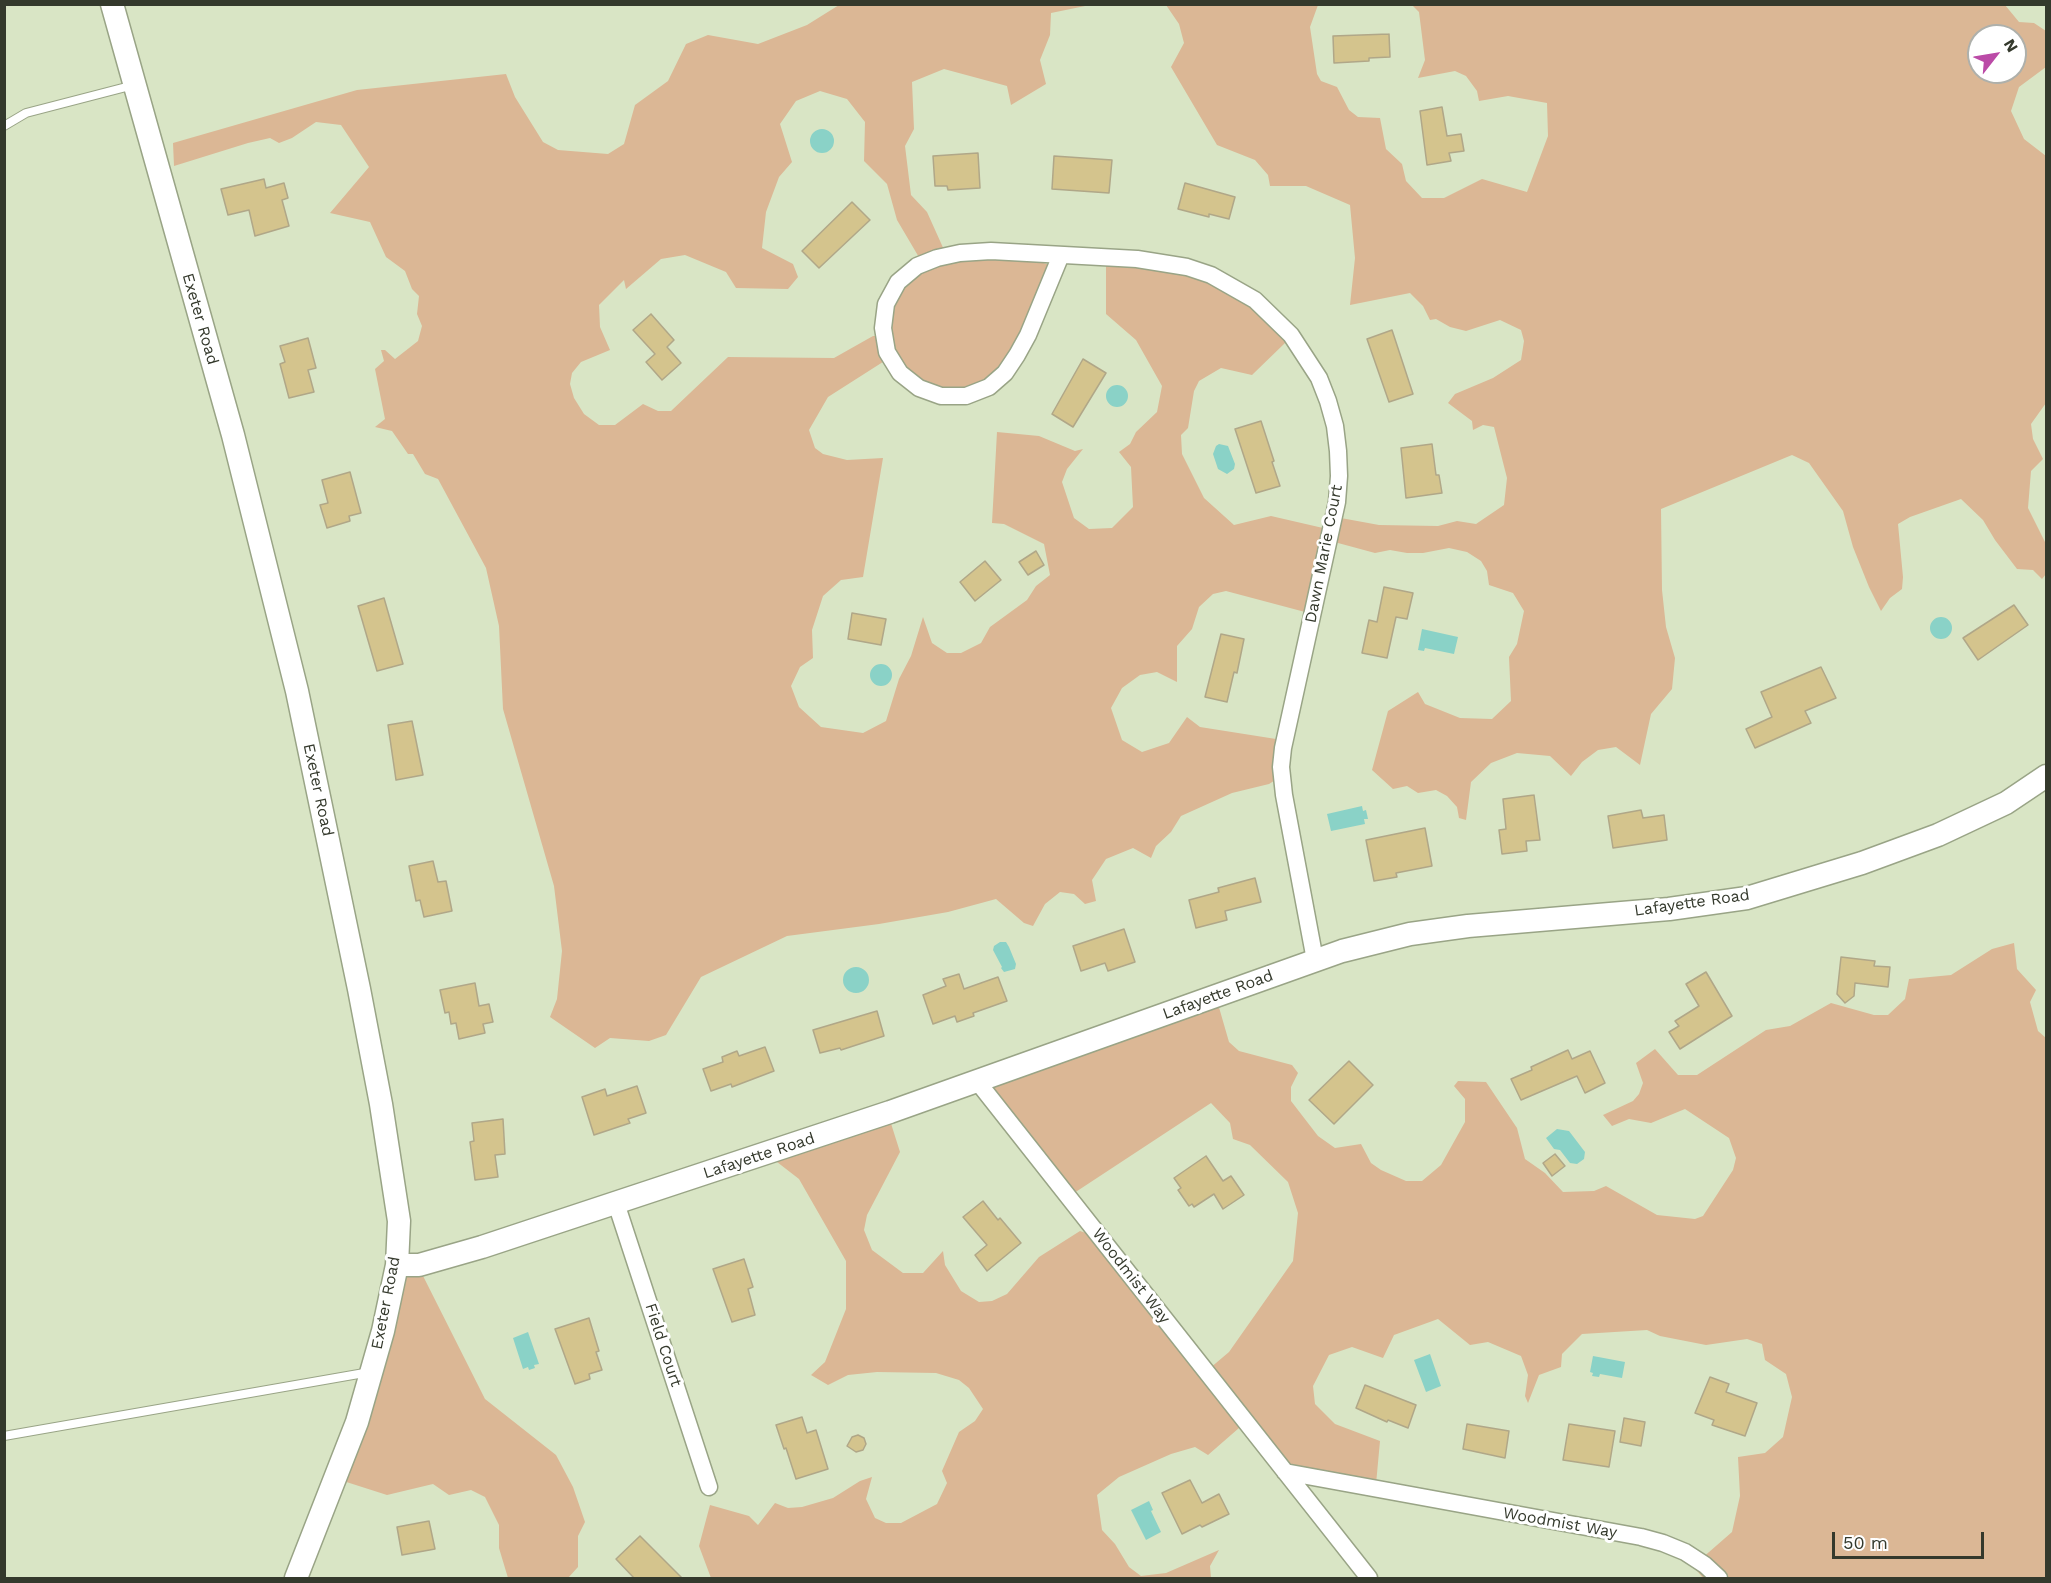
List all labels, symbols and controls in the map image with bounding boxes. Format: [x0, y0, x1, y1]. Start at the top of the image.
north arrow [1967, 24, 2027, 84]
text: N [2000, 36, 2022, 55]
street label: Exeter Road [178, 271, 222, 367]
street label: Dawn Marie Court [1301, 483, 1347, 625]
street label: Exeter Road [299, 742, 337, 838]
street label: Lafayette Road [1633, 885, 1751, 921]
street label: Lafayette Road [1160, 966, 1276, 1024]
street label: Lafayette Road [701, 1129, 817, 1183]
street label: Woodmist Way [1088, 1224, 1174, 1328]
street label: Exeter Road [368, 1255, 404, 1351]
street label: Field Court [640, 1301, 686, 1389]
street label: Woodmist Way [1501, 1503, 1619, 1543]
scale bar [1835, 1520, 1986, 1558]
text: 50 m [1843, 1532, 1888, 1553]

